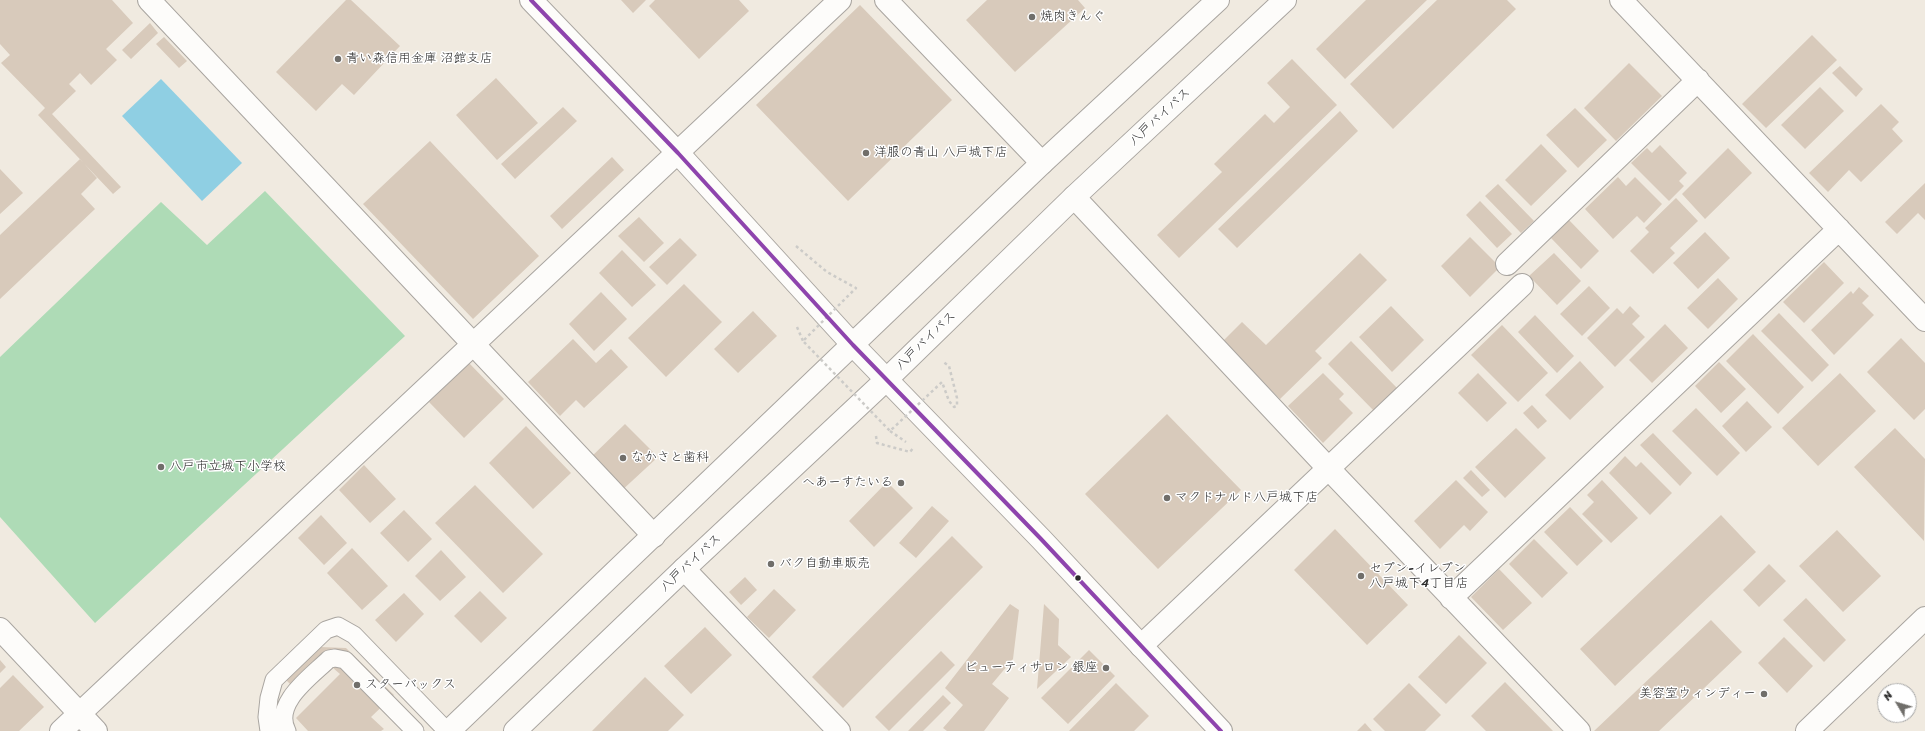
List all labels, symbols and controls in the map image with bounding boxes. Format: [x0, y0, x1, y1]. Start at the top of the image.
place label: 焼肉きんぐ [1040, 9, 1105, 25]
marker: 焼肉きんぐ [1027, 12, 1037, 22]
place label: 青い森信用金庫 沼館支店 [346, 51, 492, 67]
marker: 青い森信用金庫 沼館支店 [333, 54, 343, 64]
street label: 八戸バイパス [1126, 85, 1194, 149]
place label: 洋服の青山 八戸城下店 [874, 145, 1007, 161]
marker: 洋服の青山 八戸城下店 [861, 148, 871, 158]
street label: 八戸バイパス [893, 308, 959, 374]
place label: なかさと歯科 [631, 450, 709, 466]
marker: なかさと歯科 [618, 453, 628, 463]
place label: 八戸市立城下小学校 [169, 459, 286, 475]
marker: 八戸市立城下小学校 [156, 462, 166, 472]
place label: へあーすたいる [802, 475, 893, 491]
marker: へあーすたいる [896, 478, 906, 488]
place label: マクドナルド八戸城下店 [1175, 490, 1318, 506]
marker: マクドナルド八戸城下店 [1162, 493, 1172, 503]
street label: 八戸バイパス [657, 531, 725, 595]
place label: バク自動車販売 [779, 556, 870, 572]
marker: バク自動車販売 [766, 559, 776, 569]
place label: セブン-イレブン 八戸城下4丁目店 [1369, 561, 1468, 592]
marker: セブン-イレブン 八戸城下4丁目店 [1356, 571, 1366, 581]
unlabelled marker [1073, 573, 1083, 583]
place label: ビューティサロン 銀座 [965, 660, 1098, 676]
marker: ビューティサロン 銀座 [1101, 663, 1111, 673]
place label: スターバックス [365, 677, 456, 693]
marker: スターバックス [352, 680, 362, 690]
north arrow [1877, 683, 1917, 723]
place label: 美容室ウィンディー [1639, 686, 1756, 702]
text: N [1878, 687, 1898, 705]
marker: 美容室ウィンディー [1759, 689, 1769, 699]

